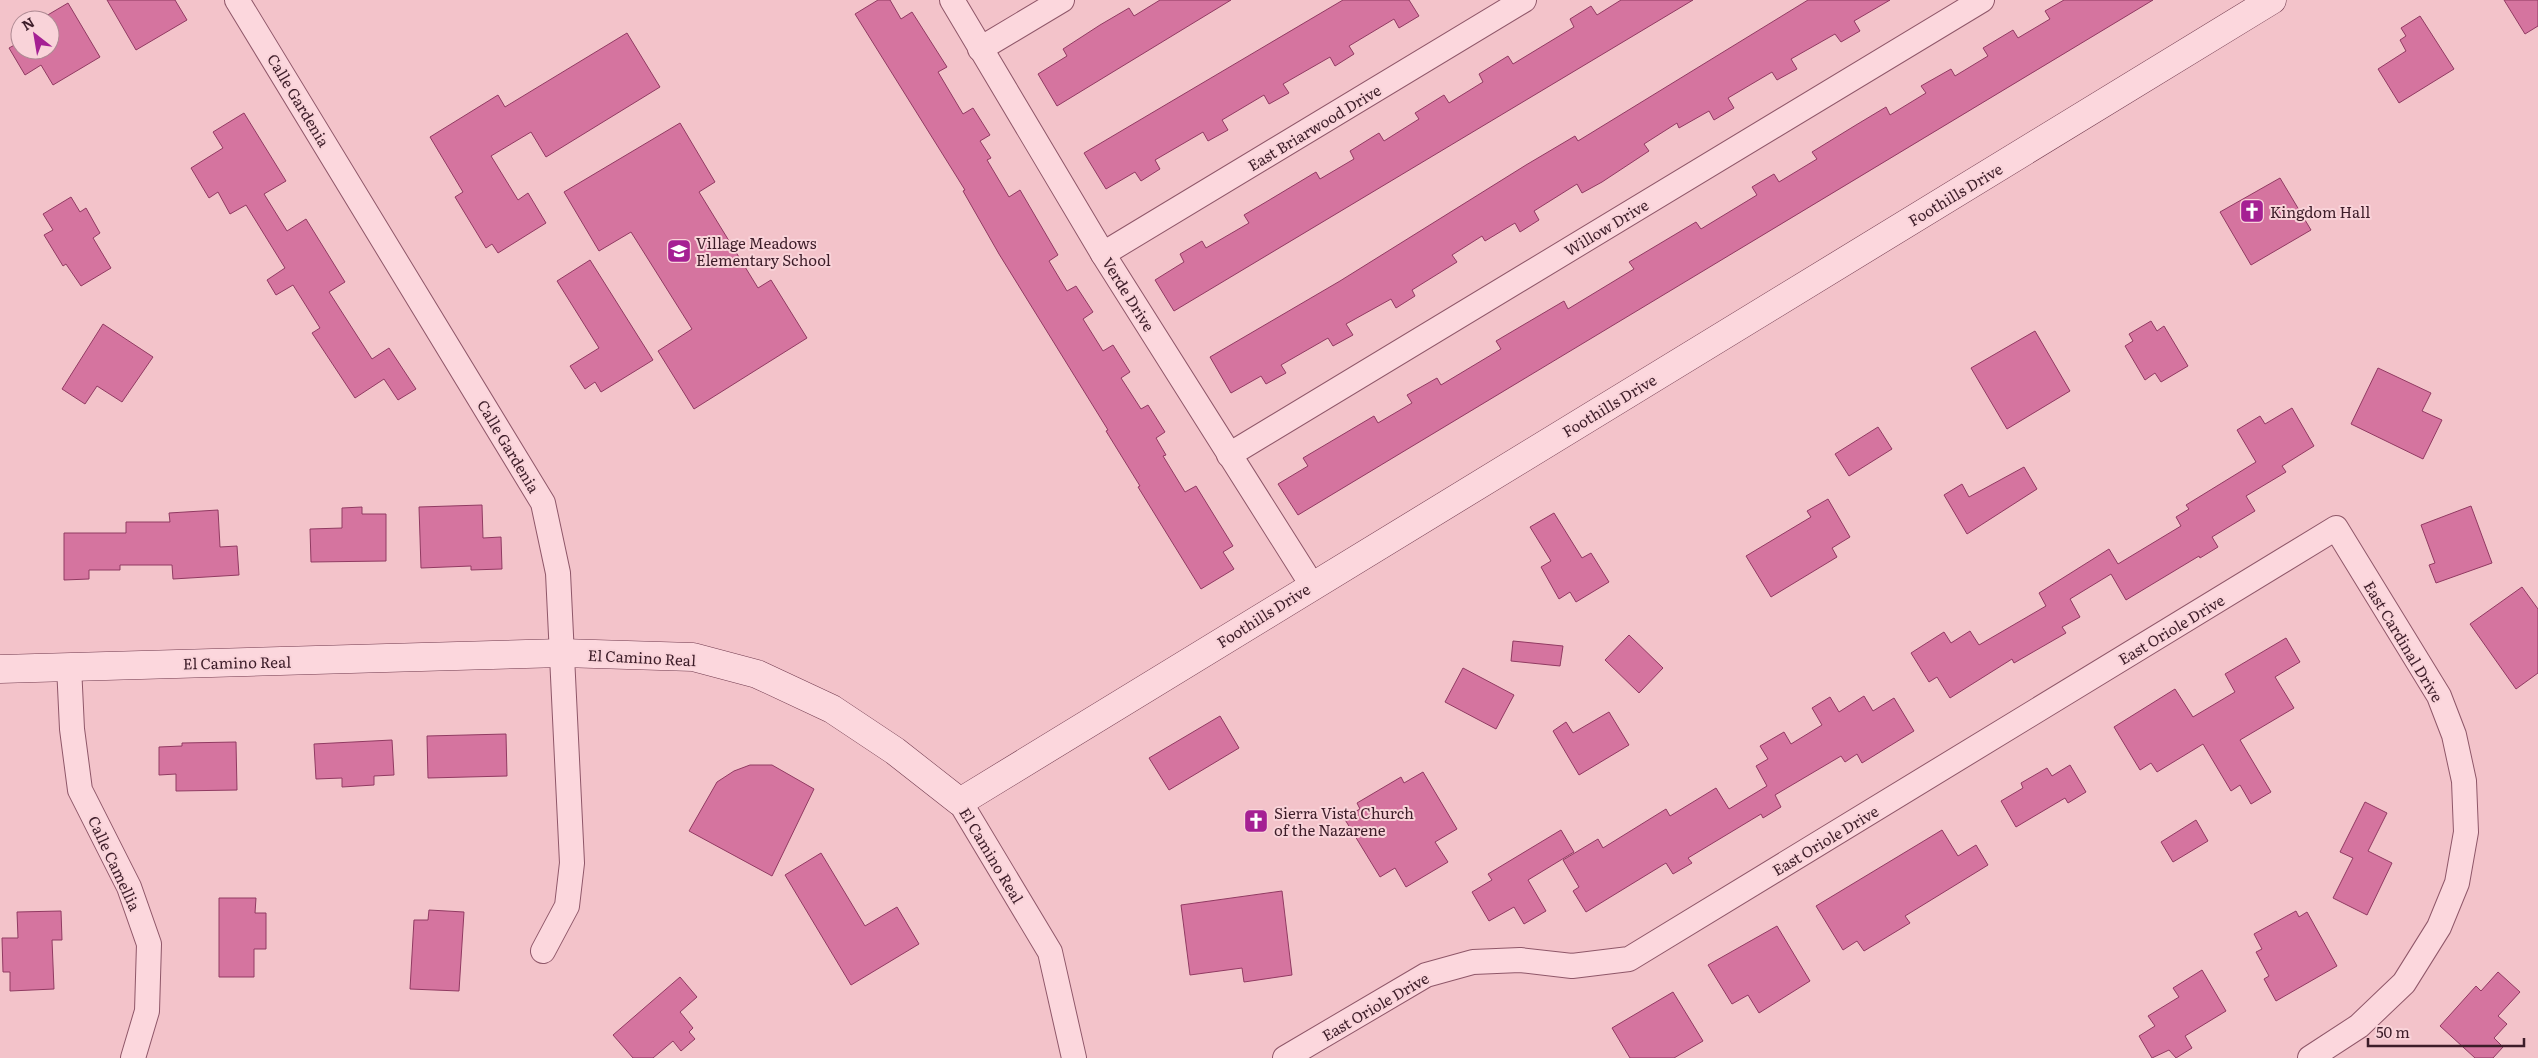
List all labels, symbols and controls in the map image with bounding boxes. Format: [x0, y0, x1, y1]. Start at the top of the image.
north arrow [10, 10, 60, 60]
text: N [18, 11, 38, 35]
street label: Calle Gardenia [262, 49, 336, 152]
street label: East Briarwood Drive [1243, 78, 1385, 176]
street label: Foothills Drive [1904, 157, 2007, 231]
street label: Willow Drive [1559, 193, 1653, 261]
church icon: Kingdom Hall [2239, 198, 2265, 224]
place label: Kingdom Hall [2270, 200, 2370, 223]
place label: Village Meadows Elementary School [696, 231, 831, 271]
school or university icon: Village Meadows Elementary School [666, 238, 692, 264]
street label: Verde Drive [1097, 253, 1161, 336]
street label: Foothills Drive [1558, 368, 1661, 442]
street label: Calle Gardenia [472, 395, 546, 498]
street label: East Cardinal Drive [2359, 576, 2450, 706]
street label: Foothills Drive [1212, 577, 1314, 653]
street label: East Oriole Drive [2114, 588, 2229, 670]
street label: El Camino Real [587, 643, 697, 671]
street label: El Camino Real [183, 650, 291, 674]
street label: East Oriole Drive [1768, 799, 1883, 881]
place label: Sierra Vista Church of the Nazarene [1274, 801, 1414, 841]
street label: El Camino Real [954, 803, 1030, 907]
church icon: Sierra Vista Church of the Nazarene [1243, 808, 1269, 834]
street label: Calle Camellia [83, 812, 147, 915]
street label: East Oriole Drive [1317, 966, 1433, 1046]
scale bar [2368, 1016, 2524, 1048]
text: 50 m [2376, 1020, 2410, 1043]

